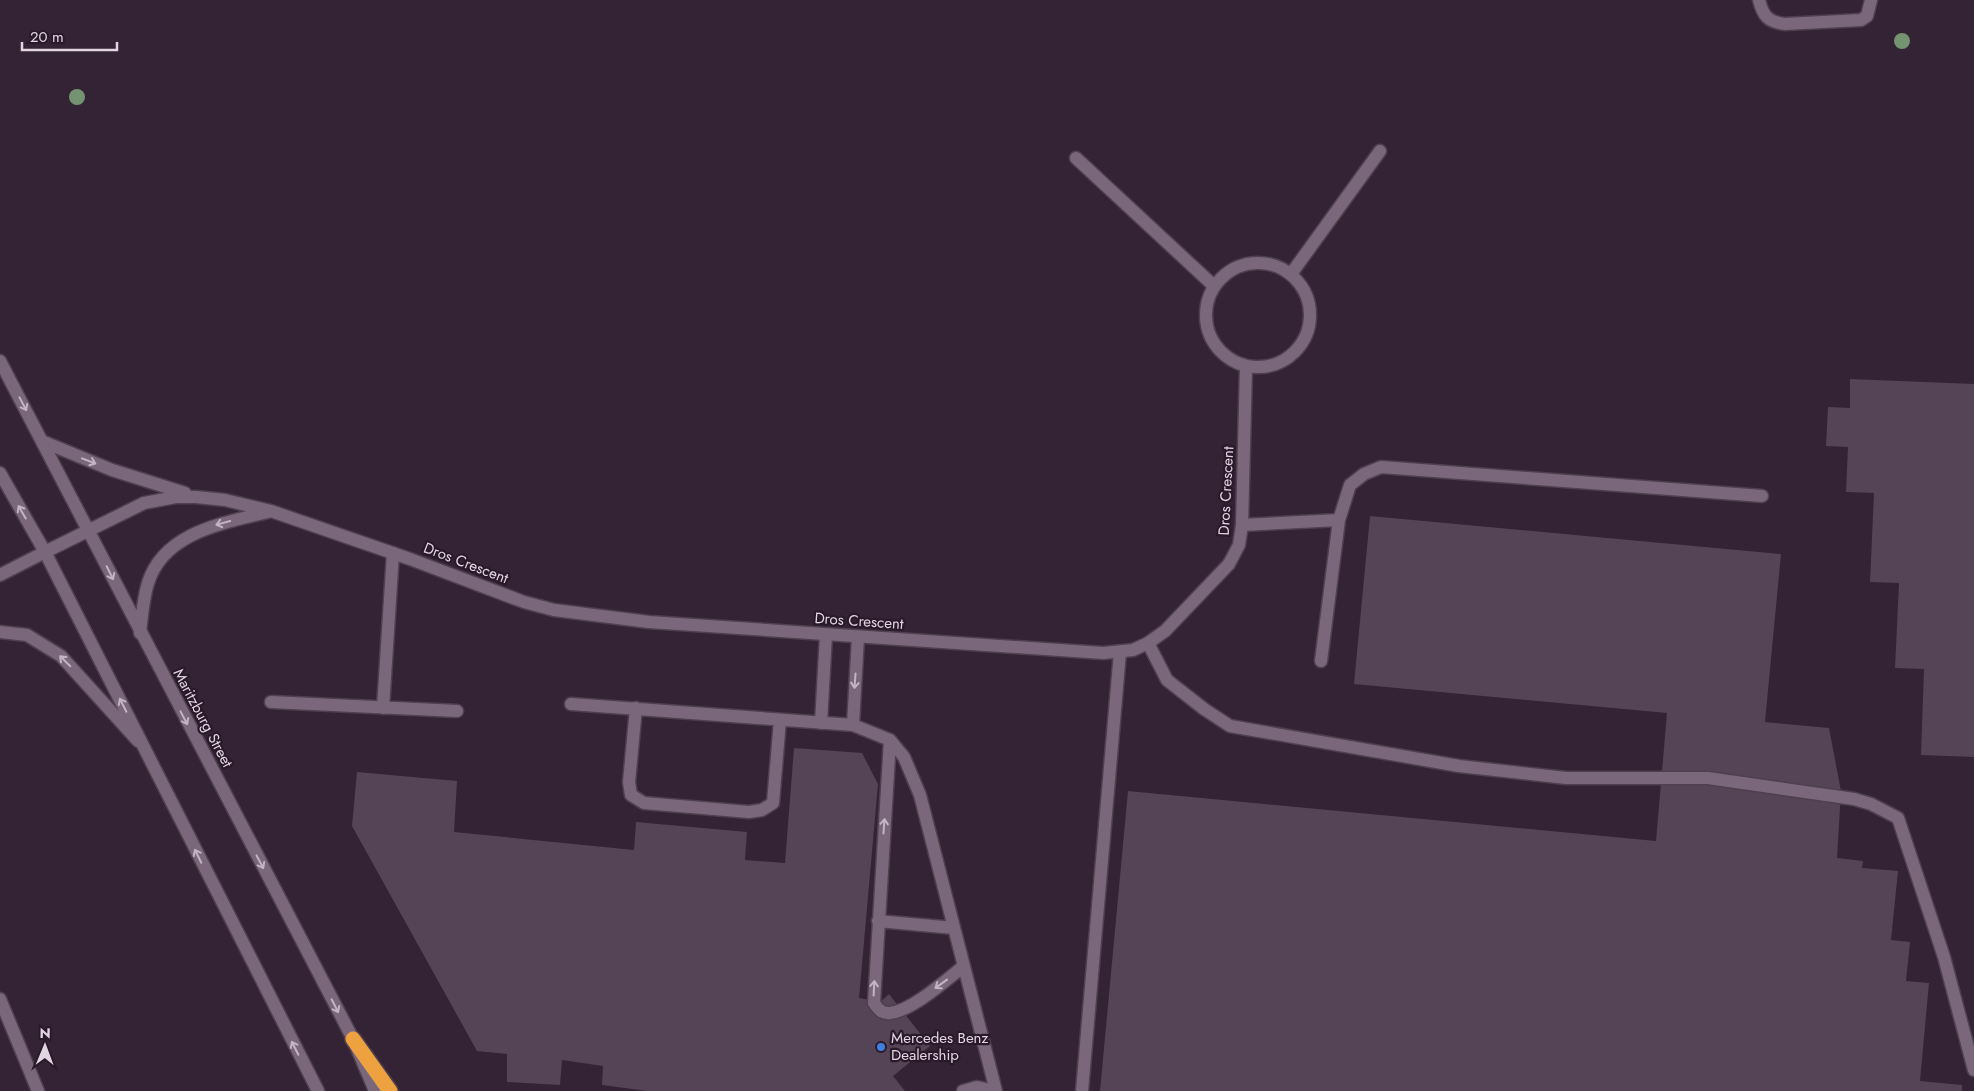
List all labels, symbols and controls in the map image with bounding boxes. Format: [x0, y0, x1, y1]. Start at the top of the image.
scale bar [22, 20, 118, 52]
text: 20 m [30, 26, 64, 48]
one-way arrow [19, 396, 28, 411]
street label: Dros Crescent [1213, 445, 1239, 536]
one-way arrow [80, 457, 96, 466]
one-way arrow [17, 506, 27, 520]
one-way arrow [216, 519, 232, 528]
street label: Dros Crescent [420, 537, 512, 589]
one-way arrow [106, 565, 116, 580]
street label: Dros Crescent [814, 607, 905, 635]
one-way arrow [59, 655, 71, 667]
street label: Maritzburg Street [168, 665, 239, 772]
one-way arrow [851, 673, 860, 689]
one-way arrow [118, 698, 127, 713]
one-way arrow [180, 710, 189, 725]
one-way arrow [880, 818, 889, 834]
one-way arrow [193, 849, 202, 864]
one-way arrow [255, 854, 265, 869]
one-way arrow [935, 978, 948, 989]
one-way arrow [870, 981, 879, 997]
one-way arrow [330, 998, 340, 1013]
north arrow [20, 1021, 70, 1071]
text: N [39, 1023, 51, 1043]
place label: Mercedes Benz Dealership [891, 1027, 988, 1066]
one-way arrow [290, 1041, 299, 1056]
marker: Mercedes Benz Dealership [875, 1041, 887, 1053]

